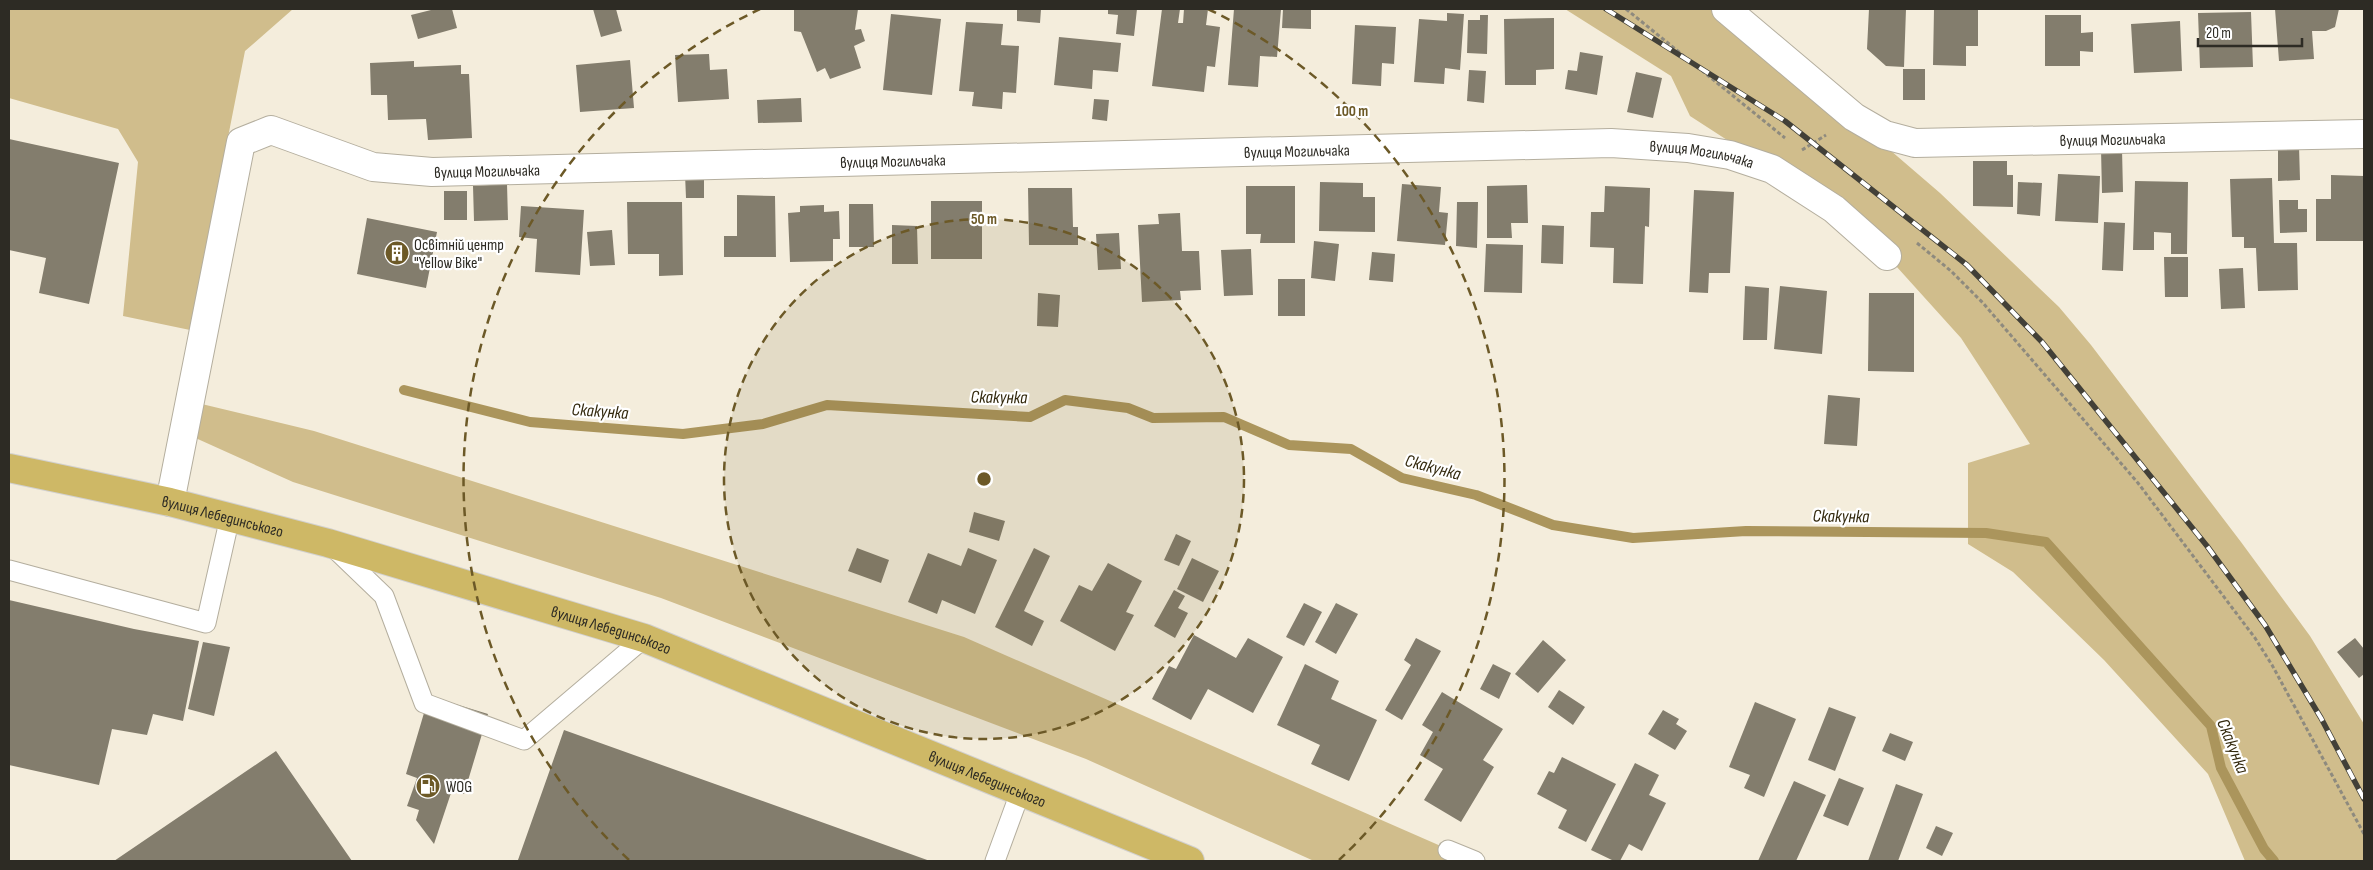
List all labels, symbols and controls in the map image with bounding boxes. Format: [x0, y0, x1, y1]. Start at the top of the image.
scale bar [2198, 15, 2302, 47]
text: 20 m [2206, 24, 2231, 43]
text: 100 m [1336, 102, 1368, 121]
street label: вулиця Могильчака [2060, 130, 2166, 151]
street label: вулиця Могильчака [1649, 138, 1756, 173]
street label: вулиця Могильчака [1244, 141, 1350, 163]
street label: вулиця Могильчака [840, 151, 946, 173]
street label: вулиця Могильчака [434, 161, 540, 183]
text: 50 m [971, 210, 997, 229]
place label: Освітній центр "Yellow Bike" [414, 236, 504, 273]
building icon: Освітній центр "Yellow Bike" [384, 240, 410, 266]
water label: Скакунка [970, 387, 1028, 409]
water label: Скакунка [571, 399, 630, 424]
water label: Скакунка [1403, 450, 1464, 485]
centre of rings [975, 470, 993, 488]
street label: вулиця Лебединського [160, 493, 285, 542]
water label: Скакунка [1812, 506, 1870, 528]
street label: вулиця Лебединського [549, 603, 674, 659]
water label: Скакунка [2212, 716, 2253, 777]
street label: вулиця Лебединського [926, 747, 1049, 812]
fuel station icon: WOG [415, 773, 441, 799]
place label: WOG [446, 778, 472, 797]

